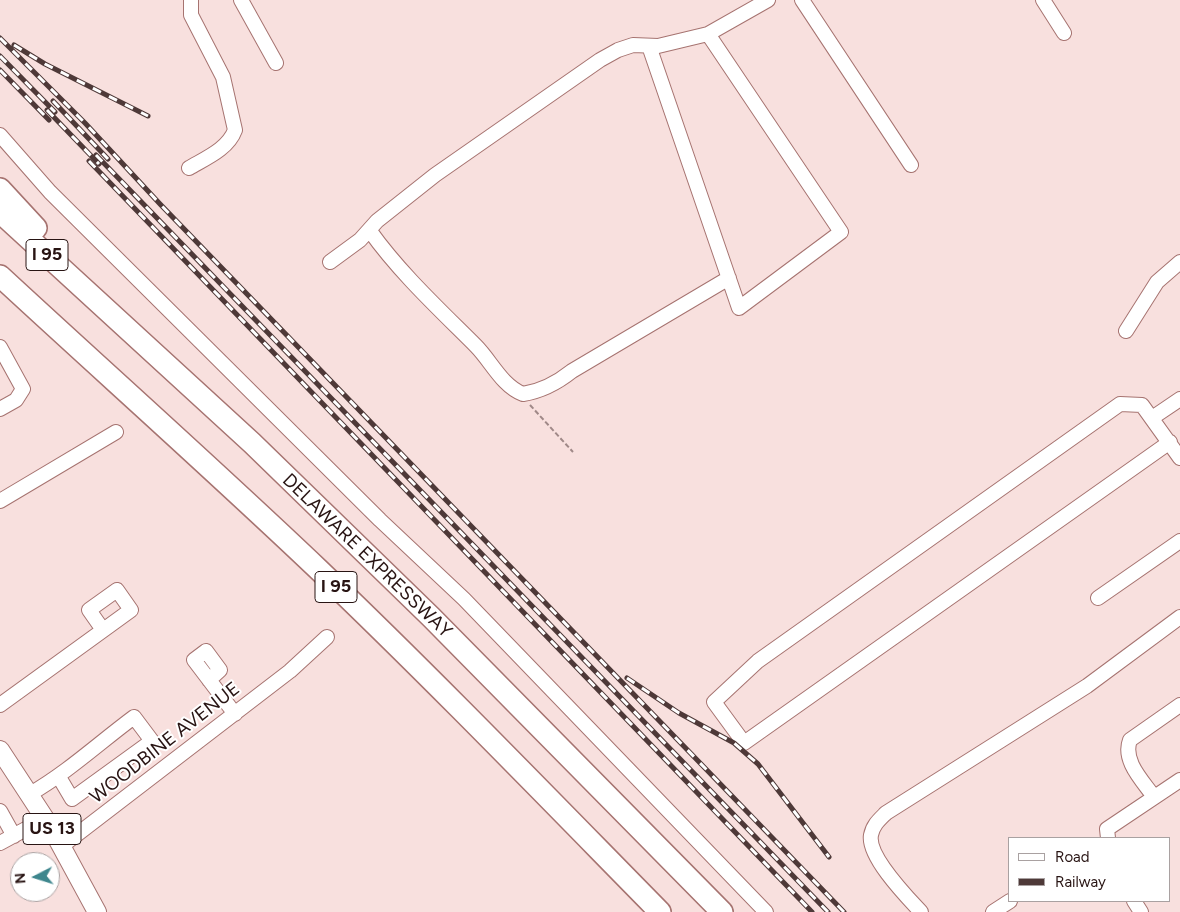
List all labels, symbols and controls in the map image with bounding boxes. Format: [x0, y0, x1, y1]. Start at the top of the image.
road number: I 95 [26, 240, 68, 270]
street label: DELAWARE EXPRESSWAY [277, 469, 457, 643]
road number: I 95 [315, 572, 357, 602]
street label: WOODBINE AVENUE [85, 677, 245, 809]
road number: US 13 [23, 814, 81, 844]
legend [1008, 837, 1170, 902]
text: Road [1055, 848, 1090, 866]
north arrow [10, 852, 60, 902]
text: N [12, 872, 29, 884]
text: Railway [1055, 873, 1106, 891]

